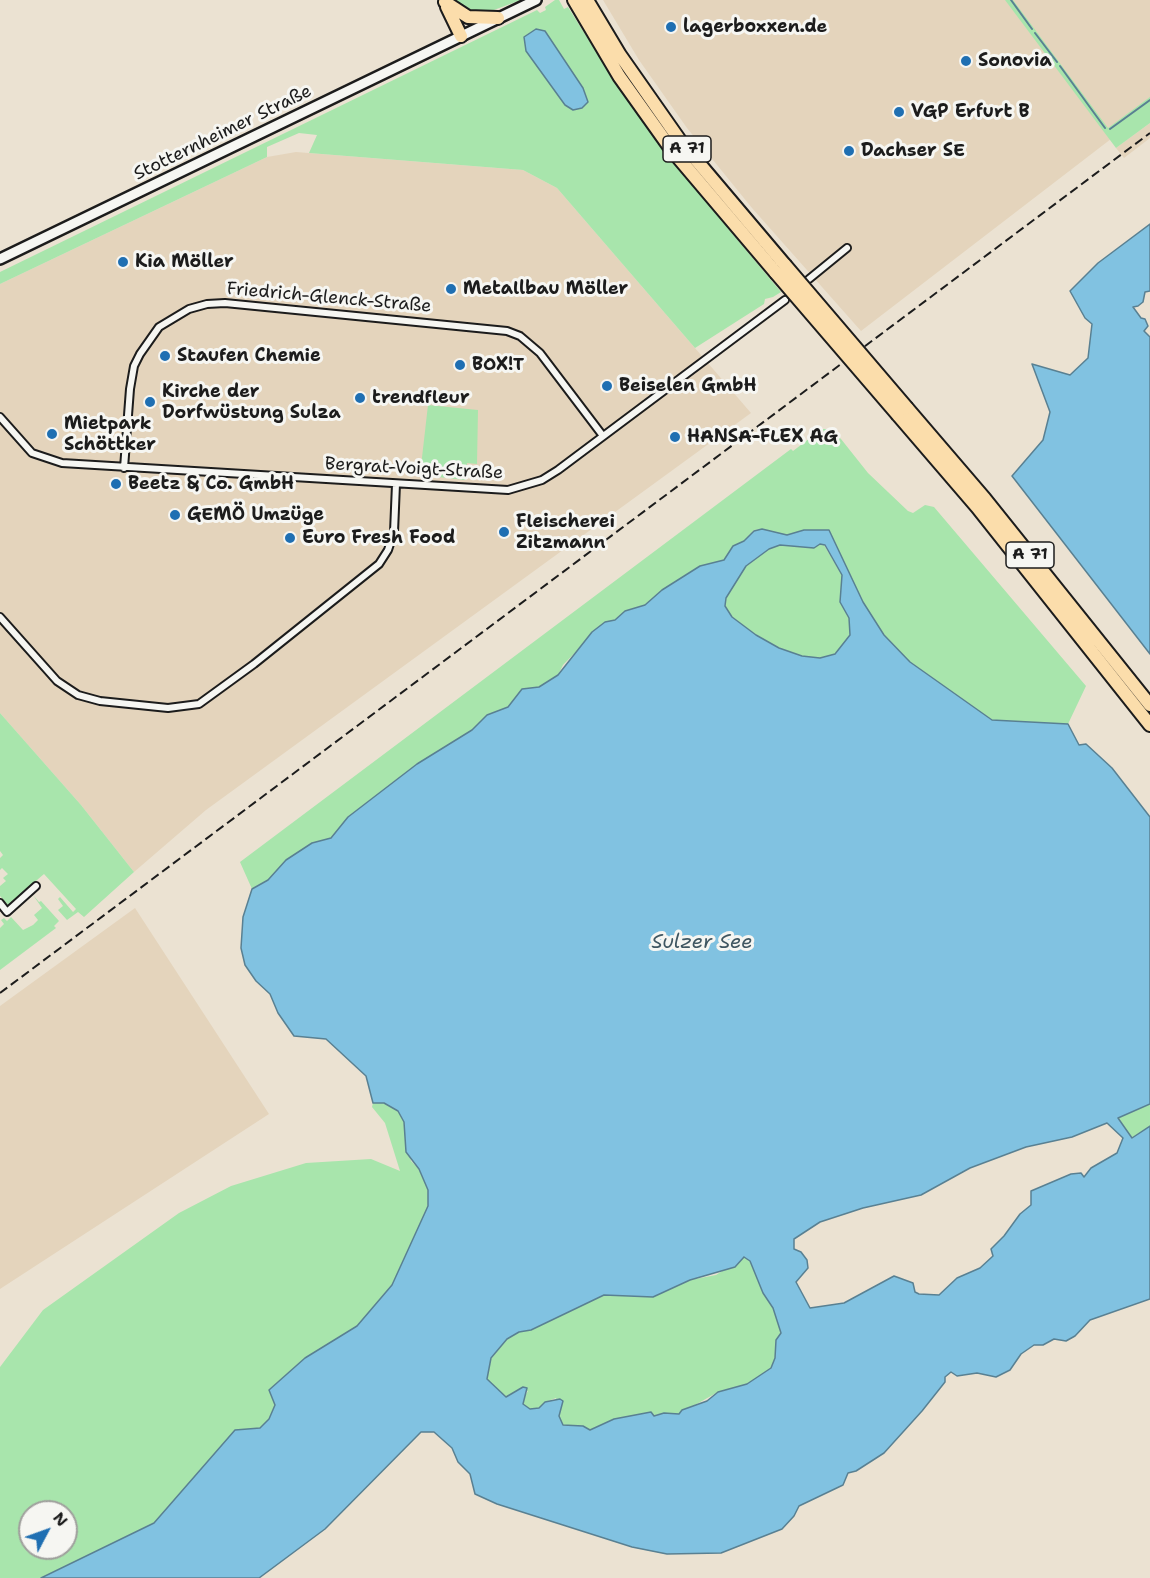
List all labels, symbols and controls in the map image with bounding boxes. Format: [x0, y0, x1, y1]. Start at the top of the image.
place label: lagerboxxen.de [683, 16, 827, 38]
marker: lagerboxxen.de [664, 20, 678, 34]
place label: Sonovia [978, 50, 1052, 72]
marker: Sonovia [959, 54, 973, 68]
street label: Stotternheimer Straße [131, 81, 315, 185]
place label: VGP Erfurt B [911, 101, 1030, 123]
marker: VGP Erfurt B [892, 105, 906, 119]
road number: A 71 [663, 136, 711, 162]
place label: Dachser SE [861, 140, 965, 162]
marker: Dachser SE [842, 144, 856, 158]
place label: Kia Möller [135, 251, 234, 273]
marker: Kia Möller [116, 255, 130, 269]
street label: Friedrich-Glenck-Straße [226, 278, 432, 318]
place label: Metallbau Möller [463, 278, 628, 300]
marker: Metallbau Möller [444, 282, 458, 296]
place label: Staufen Chemie [177, 345, 321, 367]
marker: Staufen Chemie [158, 349, 172, 363]
place label: BOX!T [472, 354, 524, 376]
marker: BOX!T [453, 358, 467, 372]
place label: Beiselen GmbH [619, 375, 756, 397]
marker: Beiselen GmbH [600, 379, 614, 393]
place label: Kirche der Dorfwüstung Sulza [162, 381, 341, 424]
place label: trendfleur [372, 387, 470, 409]
marker: trendfleur [353, 391, 367, 405]
marker: Kirche der Dorfwüstung Sulza [143, 395, 157, 409]
place label: Mietpark Schöttker [64, 413, 156, 456]
place label: HANSA-FLEX AG [687, 426, 838, 448]
marker: Mietpark Schöttker [45, 427, 59, 441]
marker: HANSA-FLEX AG [668, 430, 682, 444]
street label: Bergrat-Voigt-Straße [324, 454, 504, 484]
place label: Beetz & Co. GmbH [128, 473, 294, 495]
marker: Beetz & Co. GmbH [109, 477, 123, 491]
place label: GEMÖ Umzüge [187, 504, 324, 526]
marker: GEMÖ Umzüge [168, 508, 182, 522]
place label: Fleischerei Zitzmann [516, 511, 615, 554]
marker: Fleischerei Zitzmann [497, 525, 511, 539]
place label: Euro Fresh Food [302, 527, 455, 549]
marker: Euro Fresh Food [283, 531, 297, 545]
road number: A 71 [1006, 542, 1054, 568]
water label: Sulzer See [652, 931, 752, 955]
north arrow [18, 1500, 78, 1560]
text: N [48, 1507, 73, 1531]

